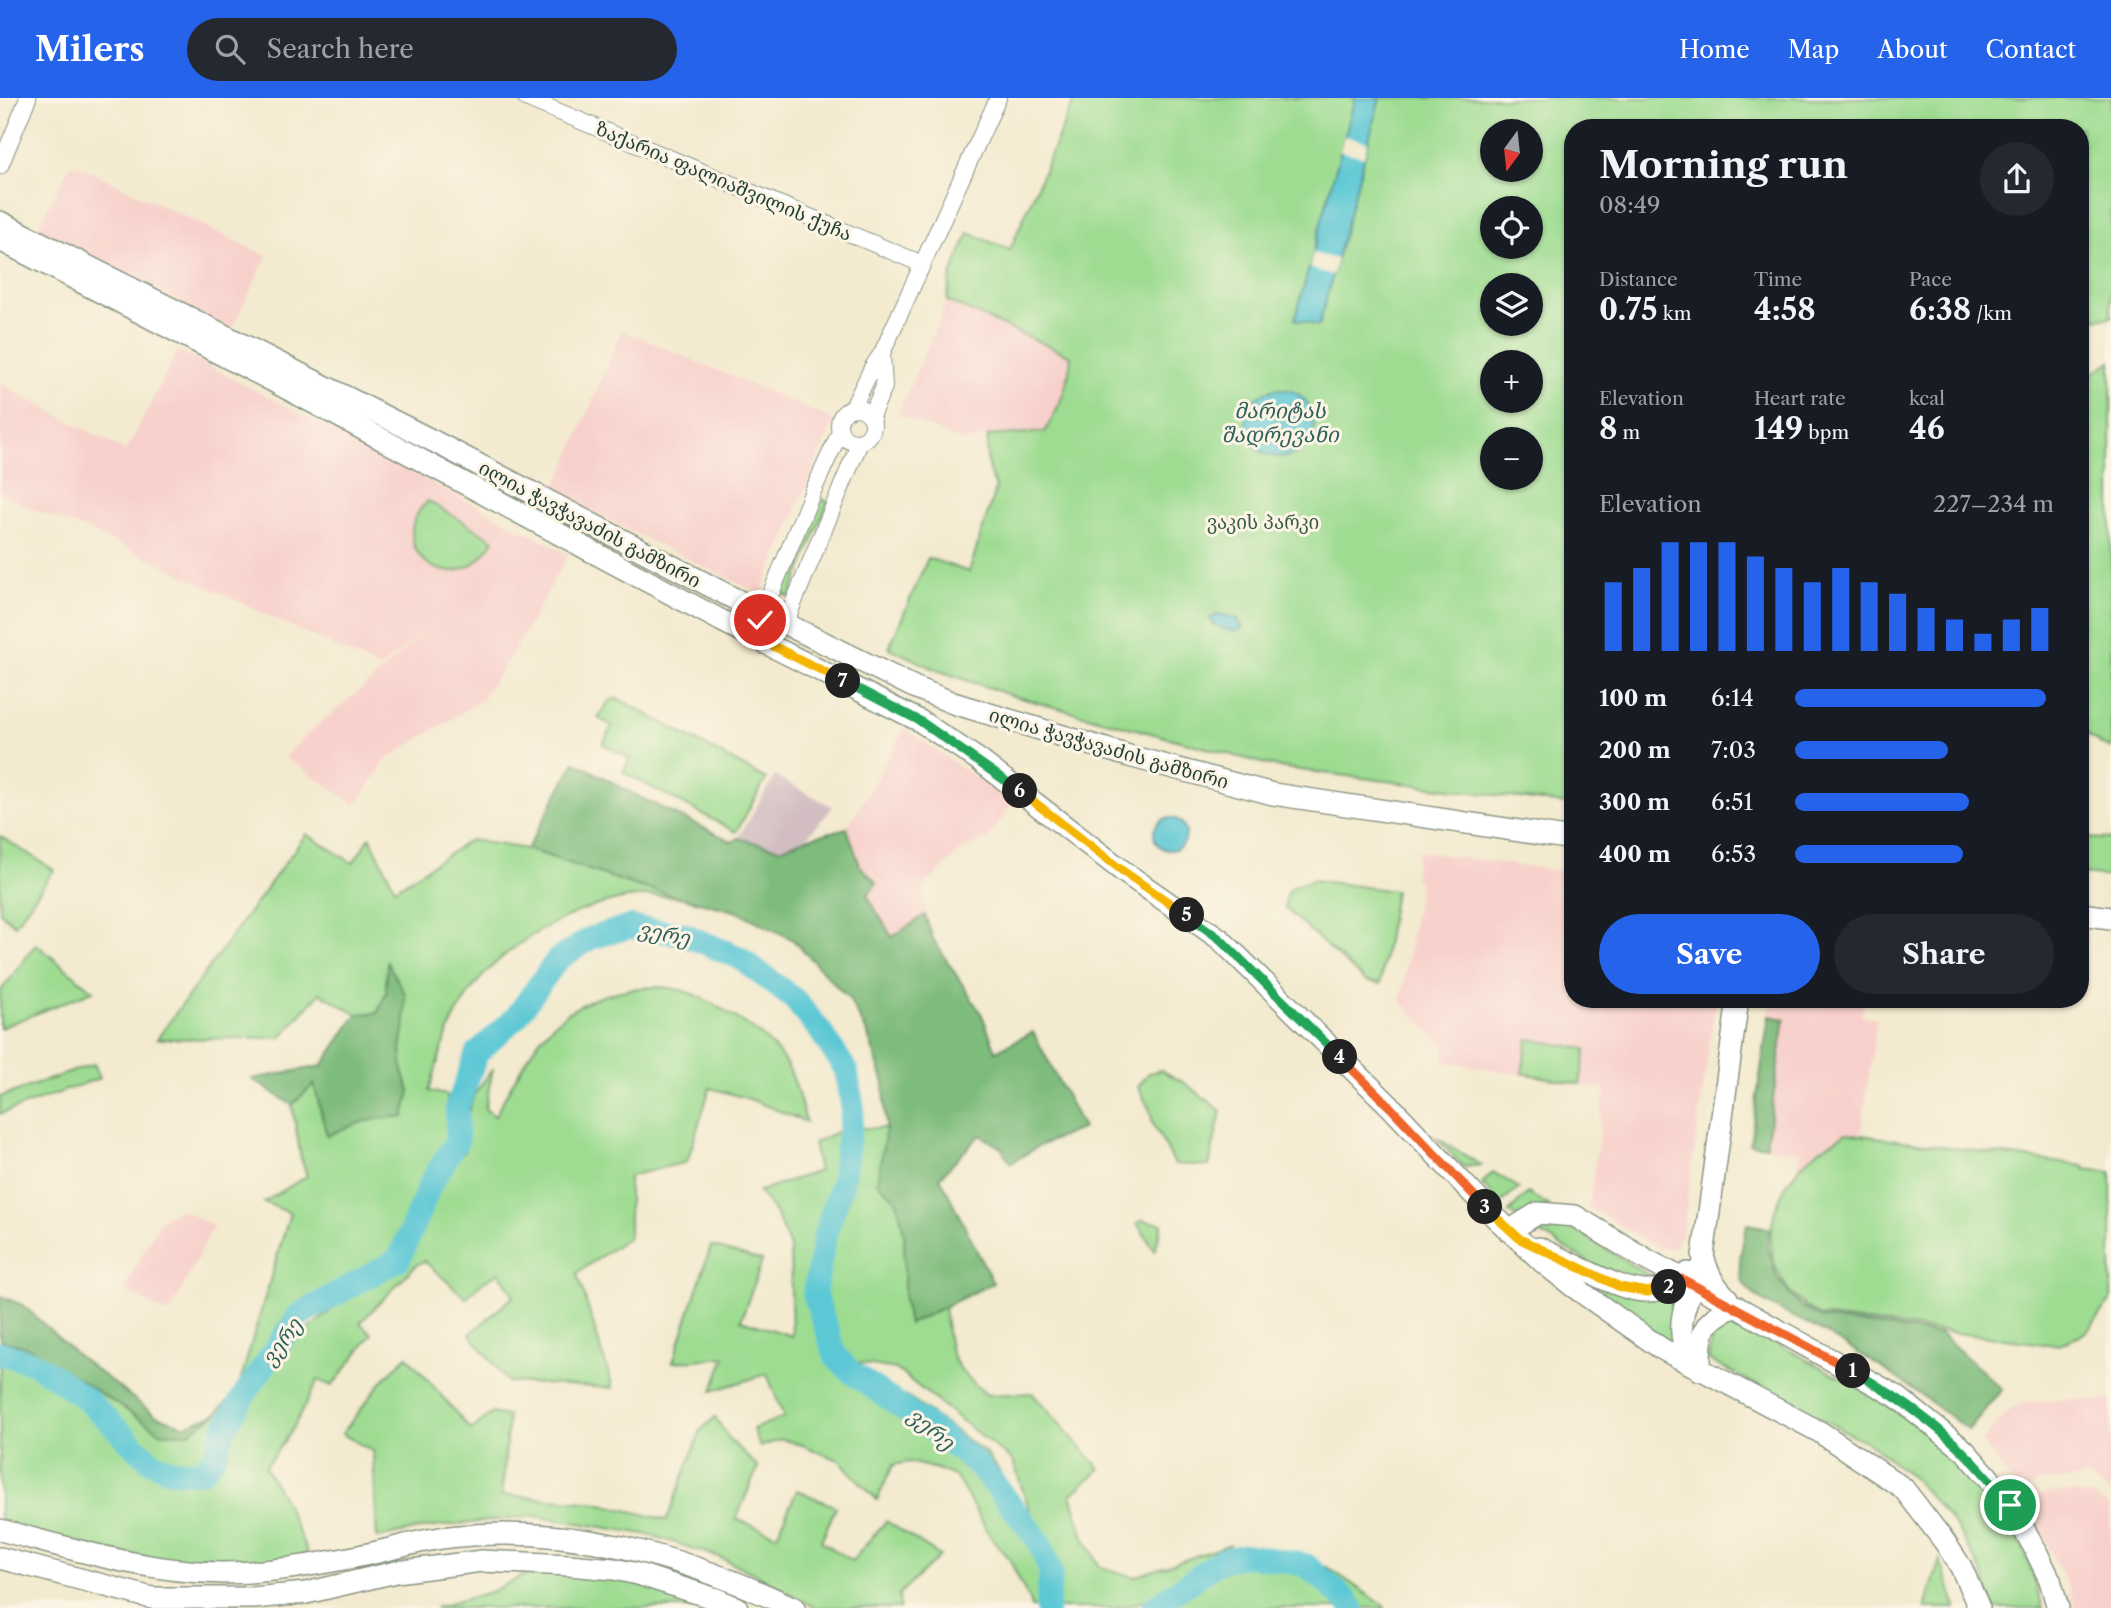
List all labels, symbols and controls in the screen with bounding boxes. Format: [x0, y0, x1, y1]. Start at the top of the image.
search box [187, 18, 677, 81]
text: Milers [35, 29, 145, 70]
icon: search [211, 30, 249, 68]
text: Search here [267, 33, 414, 65]
text: Home [1679, 35, 1750, 64]
text: Map [1788, 35, 1839, 64]
text: About [1877, 35, 1948, 64]
text: Contact [1986, 35, 2076, 64]
street label: ზაქარია ფალიაშვილის ქუჩა [592, 117, 855, 246]
north arrow [1480, 119, 1544, 182]
map controls [1480, 119, 1543, 490]
text: Morning run [1599, 141, 1848, 188]
button: share [1980, 142, 2054, 216]
text: 08:49 [1599, 191, 1660, 219]
button: locate [1480, 196, 1543, 259]
text: Distance [1599, 268, 1678, 291]
text: Time [1754, 268, 1802, 291]
text: Pace [1909, 268, 1952, 291]
button: layers [1480, 273, 1543, 336]
text: 0.75 [1599, 291, 1658, 328]
text: 4:58 [1754, 291, 1816, 328]
text: 6:38 [1909, 291, 1971, 328]
text: km [1658, 302, 1691, 325]
text: /km [1971, 302, 2012, 325]
button: + [1480, 350, 1543, 413]
text: Elevation [1599, 387, 1684, 410]
text: Heart rate [1754, 387, 1846, 410]
text: kcal [1909, 387, 1945, 410]
water label: მარიტას შადრევანი [1221, 398, 1340, 448]
text: 8 [1599, 410, 1617, 447]
text: 149 [1754, 410, 1803, 447]
text: 46 [1909, 410, 1945, 447]
text: m [1617, 421, 1640, 444]
text: bpm [1803, 421, 1849, 444]
button: − [1480, 427, 1543, 490]
street label: ილია ჭავჭავაძის გამზირი [475, 456, 705, 593]
text: Elevation [1599, 490, 1702, 518]
text: 227–234 m [1933, 490, 2054, 518]
park label: ვაკის პარკი [1207, 511, 1319, 534]
pin [730, 590, 790, 650]
icon: check [741, 601, 779, 639]
pin: 7 [826, 664, 860, 698]
text: 7 [838, 669, 847, 692]
text: 100 m [1599, 684, 1667, 712]
text: 6:14 [1711, 684, 1754, 712]
street label: ილია ჭავჭავაძის გამზირი [986, 703, 1231, 794]
text: 200 m [1599, 736, 1671, 764]
text: 7:03 [1711, 736, 1756, 764]
pin: 6 [1002, 774, 1038, 808]
text: 6 [1014, 779, 1025, 802]
text: 300 m [1599, 788, 1670, 816]
text: 6:51 [1711, 788, 1753, 816]
text: 400 m [1599, 840, 1671, 868]
text: 6:53 [1711, 840, 1756, 868]
pin: 5 [1170, 898, 1204, 932]
text: 5 [1181, 903, 1192, 926]
button: Save [1599, 914, 1820, 994]
button: Share [1834, 914, 2054, 994]
water label: ვერე [636, 916, 693, 952]
pin: 4 [1322, 1040, 1358, 1074]
text: 4 [1334, 1045, 1345, 1068]
pin: 3 [1468, 1190, 1502, 1224]
text: 3 [1479, 1195, 1490, 1218]
pin: 2 [1652, 1270, 1686, 1304]
text: 2 [1663, 1275, 1674, 1298]
water label: ვერე [256, 1312, 309, 1371]
pin: 1 [1836, 1354, 1870, 1388]
text: 1 [1848, 1359, 1857, 1382]
water label: ვერე [902, 1402, 960, 1456]
pin [1980, 1475, 2040, 1535]
icon: arrive [1991, 1486, 2029, 1524]

